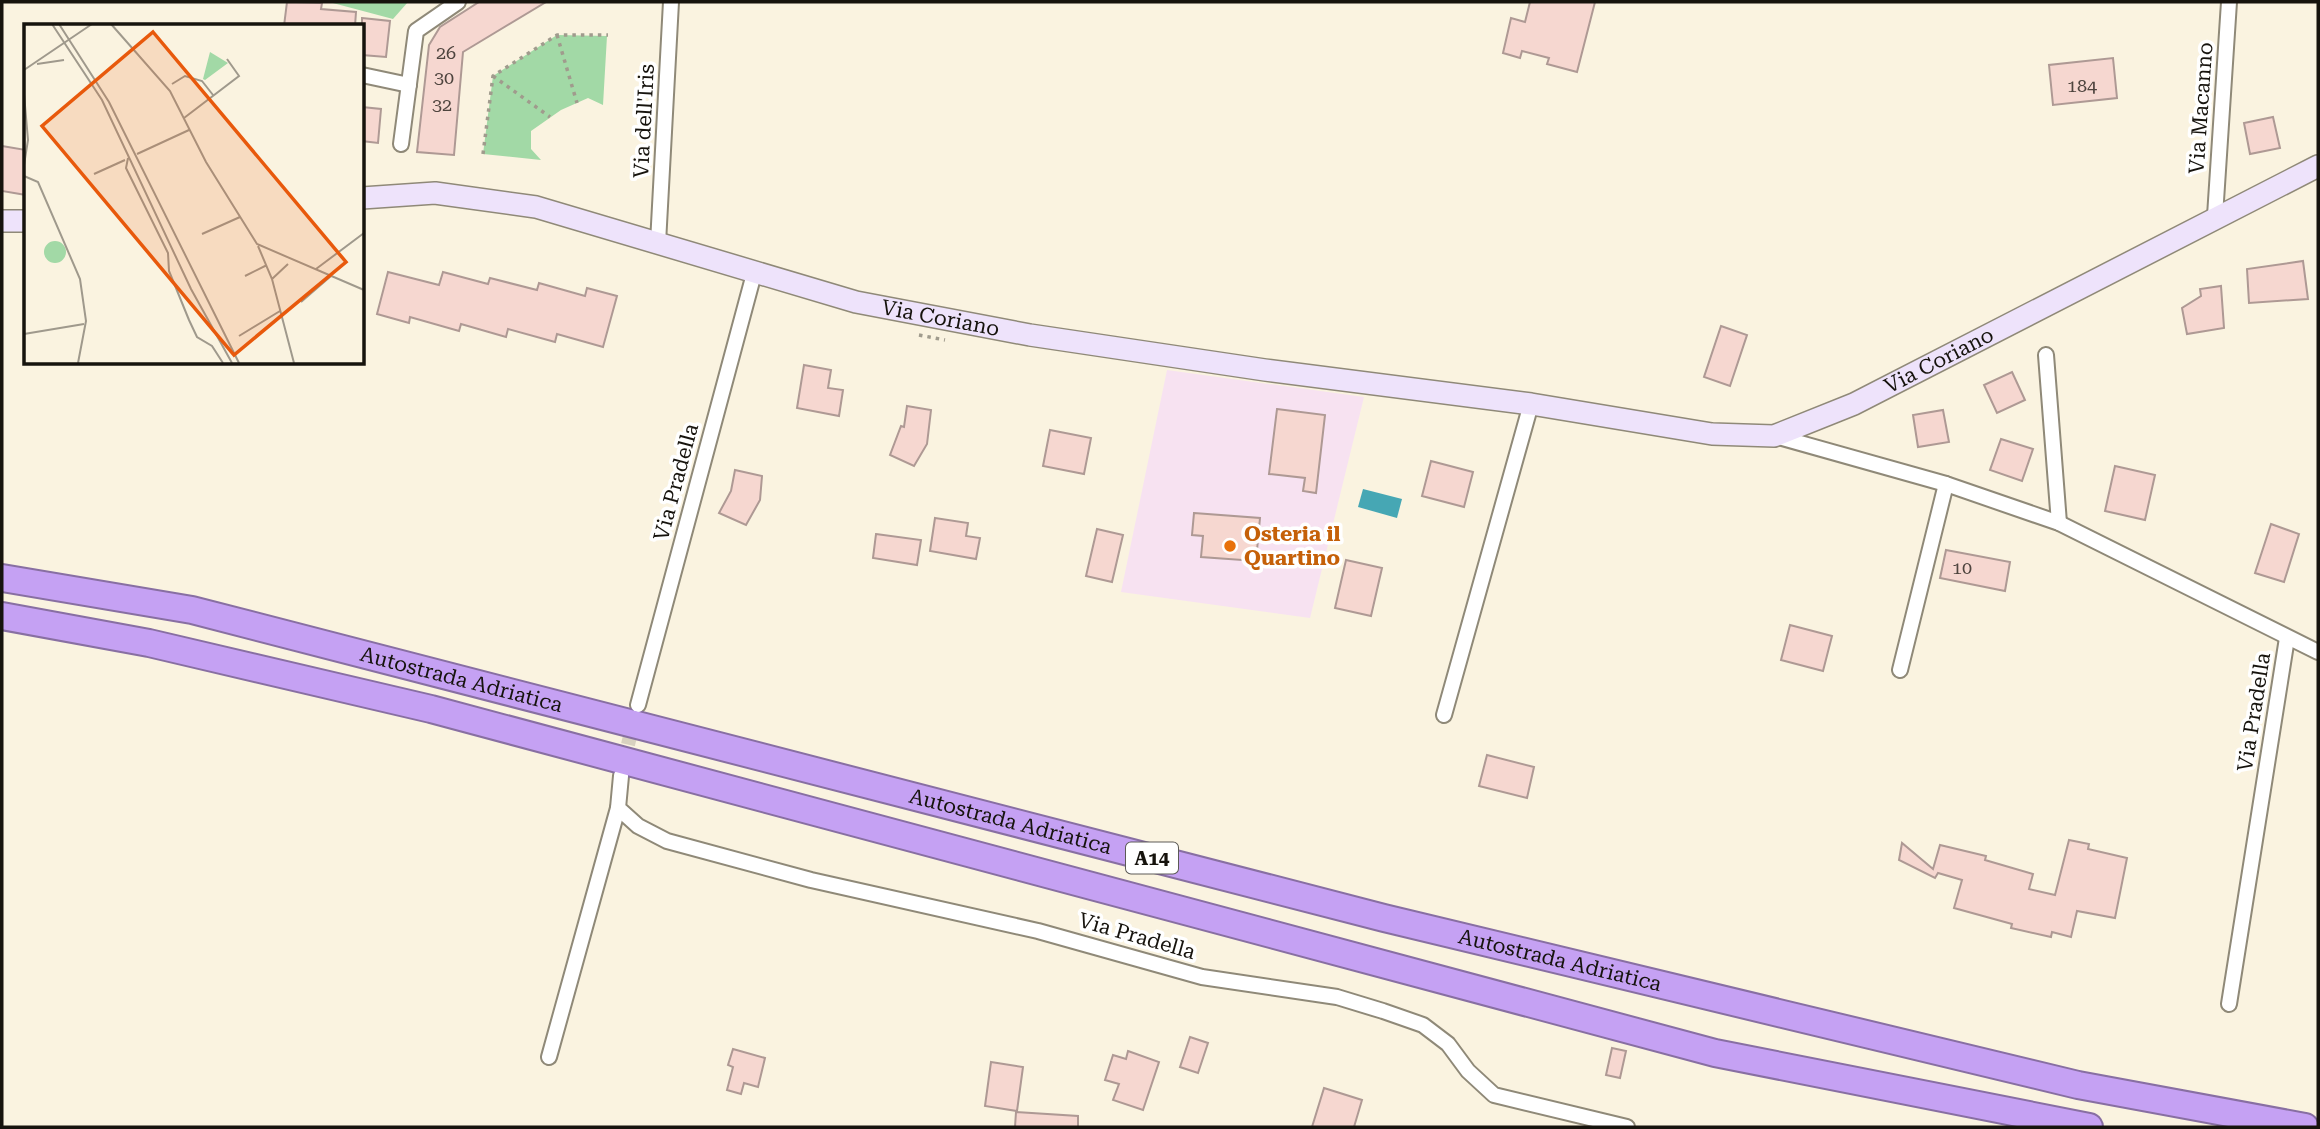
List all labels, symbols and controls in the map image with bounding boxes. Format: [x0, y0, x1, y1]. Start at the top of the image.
inset map [24, 24, 364, 364]
street label: Via Macanno [2184, 41, 2218, 175]
house number: 26 [436, 42, 456, 63]
street label: Via dell'Iris [629, 63, 659, 179]
house number: 30 [434, 67, 454, 88]
house number: 184 [2067, 75, 2097, 96]
house number: 32 [432, 94, 452, 115]
street label: Via Coriano [880, 295, 1001, 341]
street label: Via Coriano [1880, 322, 1998, 398]
street label: Via Pradella [649, 420, 703, 543]
place label: Osteria il Quartino [1244, 522, 1340, 570]
marker: Osteria il Quartino [1222, 538, 1238, 554]
house number: 10 [1952, 557, 1972, 578]
street label: Autostrada Adriatica [358, 642, 566, 717]
street label: Via Pradella [2233, 650, 2275, 773]
street label: Autostrada Adriatica [907, 784, 1115, 859]
road number: A14 [1126, 842, 1178, 874]
street label: Via Pradella [1076, 908, 1199, 964]
street label: Autostrada Adriatica [1456, 924, 1665, 997]

